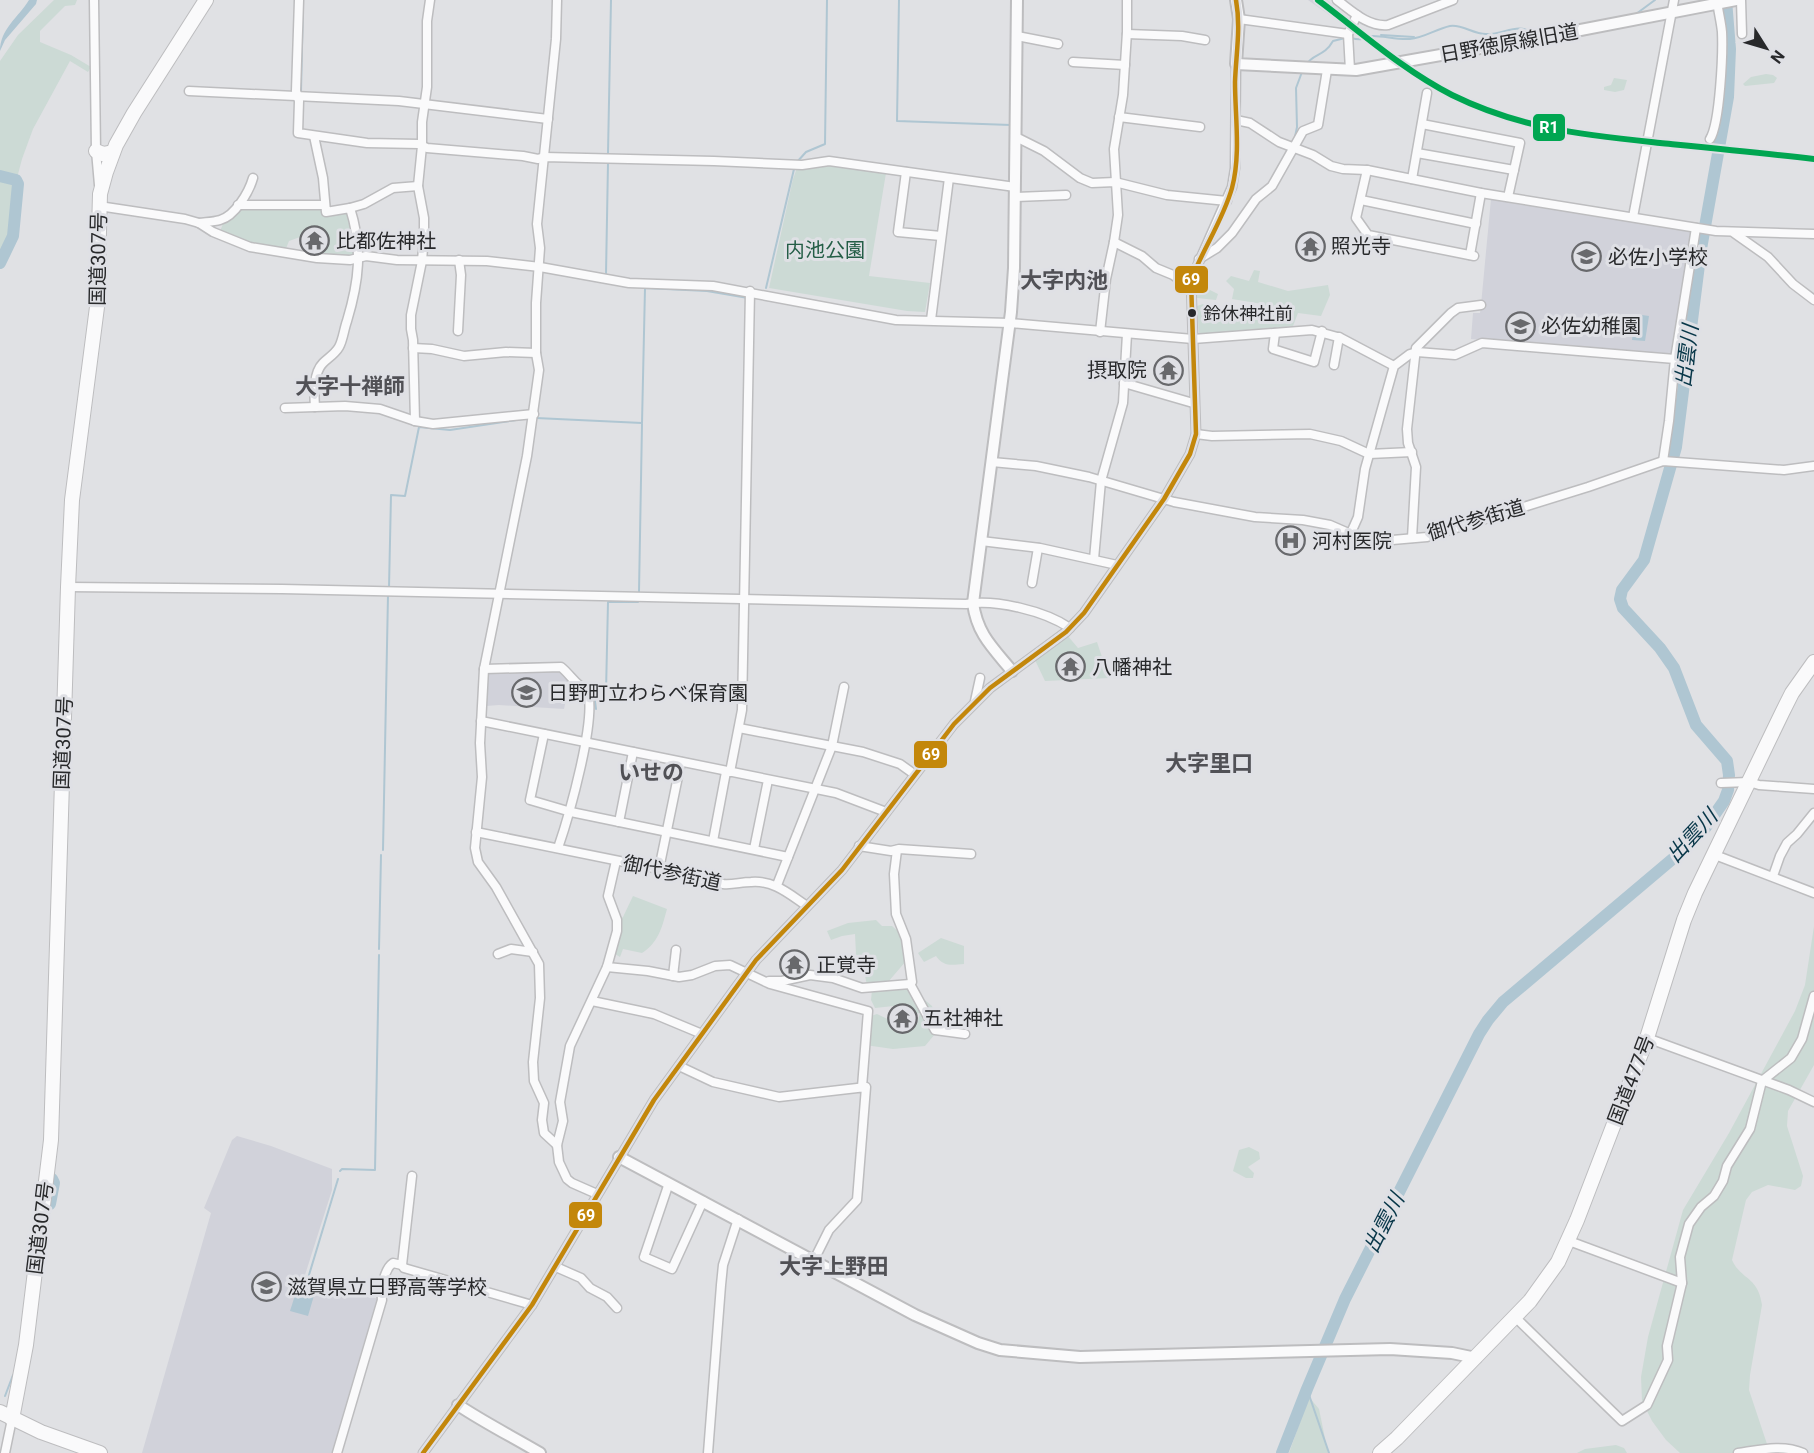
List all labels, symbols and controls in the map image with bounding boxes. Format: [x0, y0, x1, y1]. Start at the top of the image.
north arrow [1736, 18, 1796, 78]
street label: 日野徳原線旧道 [1438, 19, 1580, 67]
text: N [1767, 46, 1789, 67]
line badge: R1 [1532, 113, 1566, 142]
text: R1 [1539, 118, 1559, 137]
street label: 国道307号 [85, 212, 111, 306]
temple icon: 比都佐神社 [299, 225, 331, 257]
place label: 比都佐神社 [336, 229, 436, 253]
temple icon: 照光寺 [1294, 230, 1326, 262]
place label: 照光寺 [1331, 234, 1391, 258]
park label: 内池公園 [785, 238, 865, 262]
school or university icon: 必佐小学校 [1571, 241, 1603, 273]
place label: 必佐小学校 [1608, 245, 1708, 269]
line badge: 69 [1174, 265, 1209, 294]
district label: 大字内池 [1020, 268, 1108, 293]
text: 69 [1182, 270, 1200, 289]
place label: 鈴休神社前 [1203, 303, 1293, 324]
marker: 鈴休神社前 [1186, 307, 1198, 319]
school or university icon: 必佐幼稚園 [1504, 310, 1536, 342]
place label: 必佐幼稚園 [1541, 314, 1641, 338]
water label: 出雲川 [1671, 321, 1703, 389]
temple icon: 摂取院 [1152, 354, 1184, 386]
place label: 摂取院 [1087, 358, 1147, 382]
district label: 大字十禅師 [295, 374, 405, 399]
street label: 御代参街道 [1425, 495, 1527, 545]
hospital icon: 河村医院 [1275, 525, 1307, 557]
place label: 河村医院 [1312, 529, 1392, 553]
temple icon: 八幡神社 [1055, 651, 1087, 683]
place label: 八幡神社 [1092, 655, 1172, 679]
school or university icon: 日野町立わらべ保育園 [511, 677, 543, 709]
place label: 日野町立わらべ保育園 [548, 681, 748, 705]
street label: 国道307号 [49, 696, 77, 790]
line badge: 69 [913, 740, 948, 769]
text: 69 [922, 745, 940, 764]
district label: 大字里口 [1165, 751, 1253, 776]
district label: いせの [618, 760, 684, 785]
water label: 出雲川 [1662, 803, 1724, 867]
street label: 御代参街道 [621, 851, 723, 895]
temple icon: 正覚寺 [779, 949, 811, 981]
place label: 正覚寺 [816, 953, 876, 977]
temple icon: 五社神社 [886, 1002, 918, 1034]
place label: 五社神社 [923, 1006, 1003, 1030]
street label: 国道477号 [1603, 1032, 1659, 1128]
street label: 国道307号 [22, 1180, 58, 1276]
water label: 出雲川 [1359, 1188, 1410, 1257]
line badge: 69 [568, 1201, 603, 1229]
text: 69 [577, 1206, 595, 1225]
district label: 大字上野田 [779, 1254, 889, 1279]
school or university icon: 滋賀県立日野高等学校 [250, 1271, 282, 1303]
place label: 滋賀県立日野高等学校 [287, 1275, 487, 1299]

